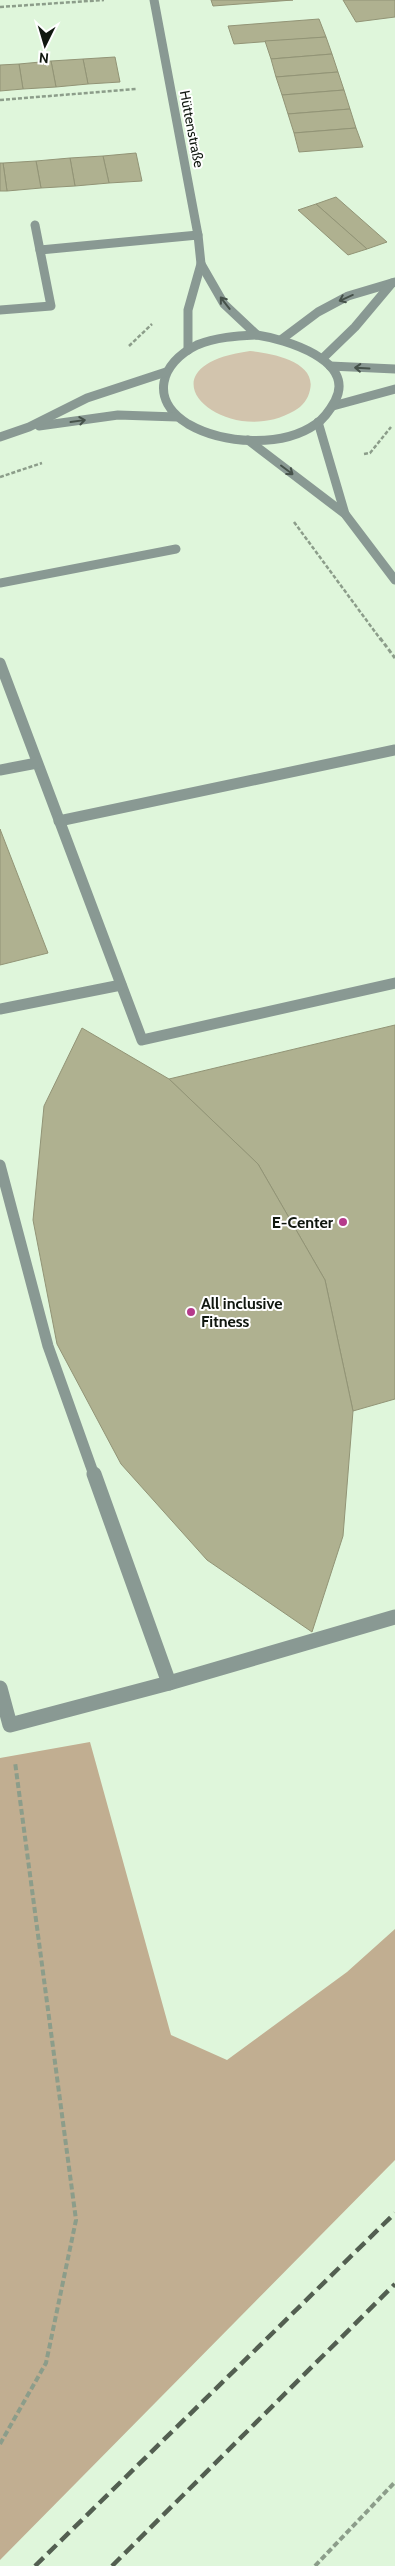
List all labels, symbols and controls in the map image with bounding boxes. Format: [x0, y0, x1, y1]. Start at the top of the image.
north arrow [20, 20, 70, 70]
text: N [38, 49, 50, 67]
street label: Hüttenstraße [176, 89, 208, 169]
one-way arrow [339, 294, 354, 304]
one-way arrow [220, 296, 230, 310]
one-way arrow [355, 363, 371, 372]
one-way arrow [69, 415, 85, 425]
one-way arrow [280, 465, 294, 475]
place label: E-Center [272, 1213, 334, 1232]
marker: E-Center [337, 1216, 349, 1228]
place label: All inclusive Fitness [201, 1294, 282, 1331]
marker: All inclusive Fitness [185, 1306, 197, 1318]

